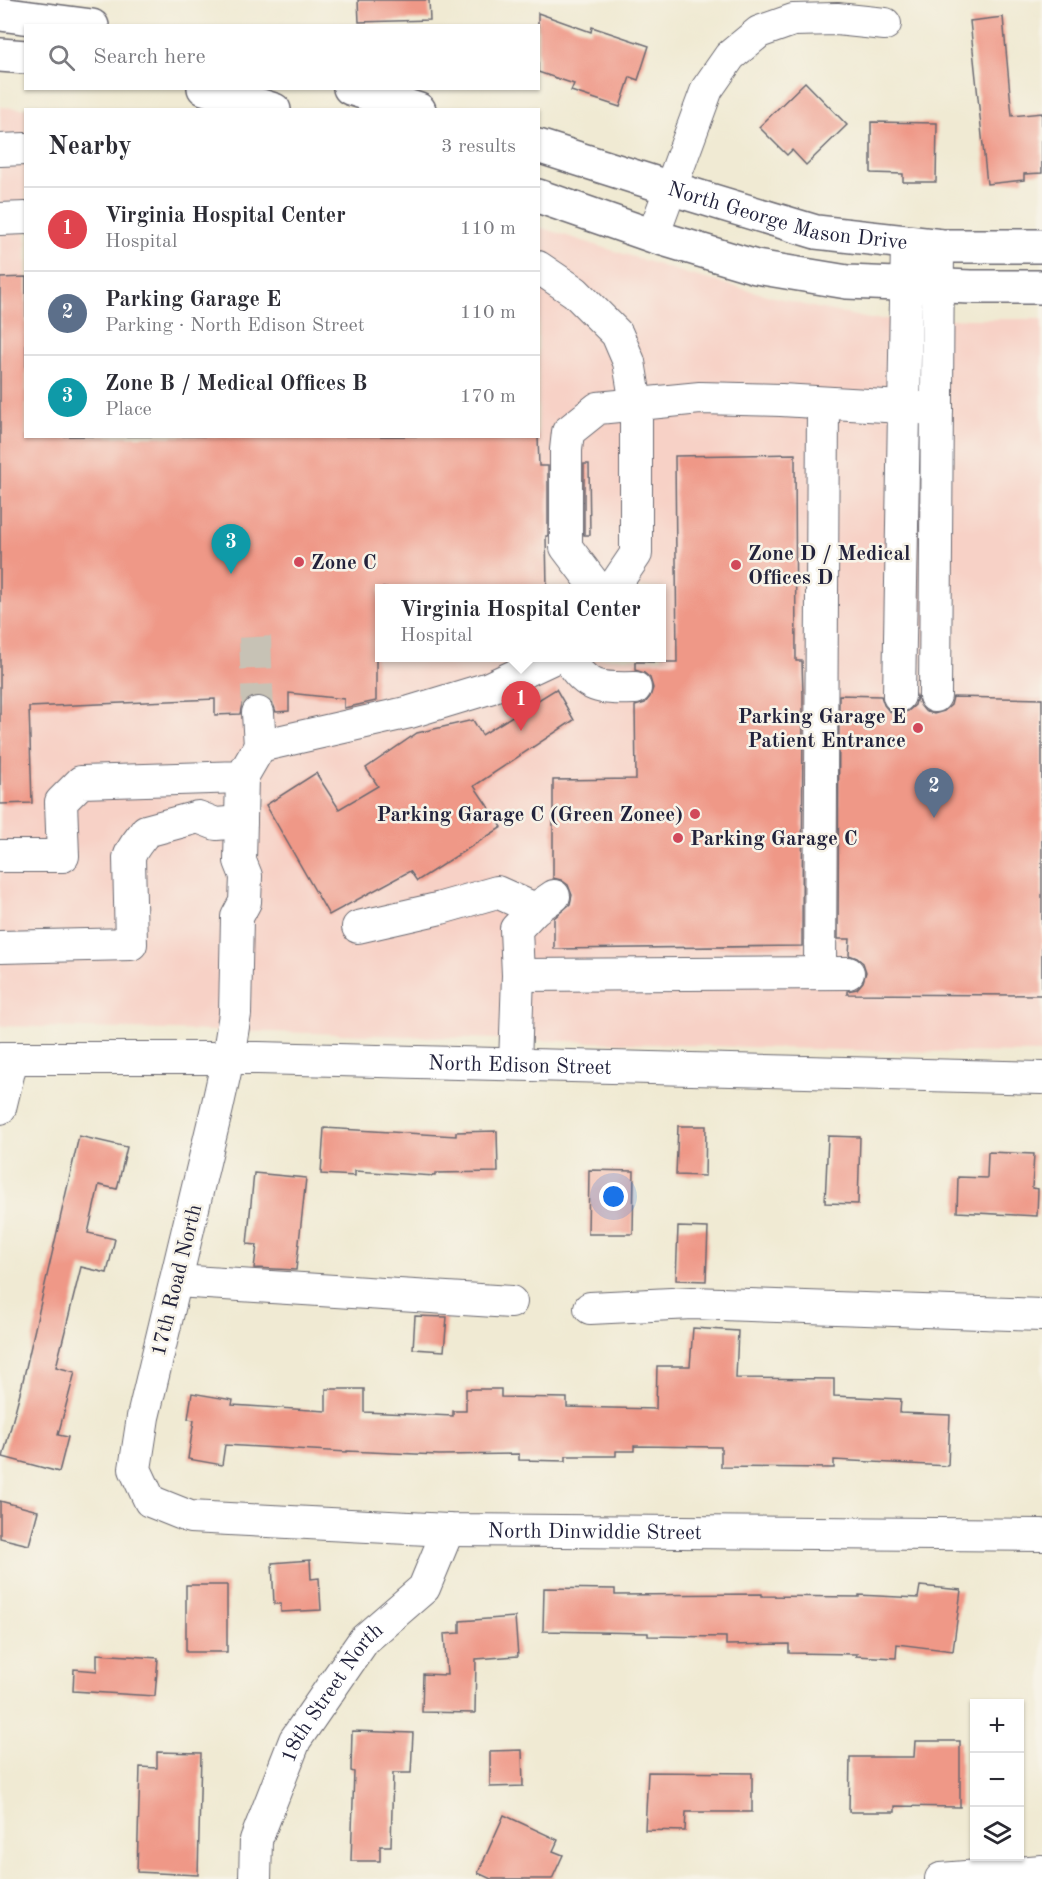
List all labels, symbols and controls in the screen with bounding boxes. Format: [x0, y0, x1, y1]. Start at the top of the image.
search box [24, 24, 540, 90]
icon: search [45, 41, 78, 74]
text: Search here [93, 46, 206, 68]
text: Nearby [48, 134, 132, 160]
text: 3 results [441, 137, 516, 157]
street label: North George Mason Drive [665, 179, 908, 254]
text: Virginia Hospital Center [105, 205, 346, 227]
text: 1 [62, 219, 73, 239]
text: 110 m [460, 219, 516, 239]
text: Hospital [105, 232, 177, 252]
text: Parking Garage E [105, 289, 281, 311]
text: 2 [62, 303, 73, 323]
text: 110 m [460, 303, 516, 323]
text: Parking · North Edison Street [105, 316, 365, 336]
text: Zone B / Medical Offices B [105, 373, 367, 395]
text: 3 [62, 387, 73, 407]
text: 170 m [460, 387, 516, 407]
text: Place [105, 400, 152, 420]
pin: 3 [212, 524, 250, 574]
place label: Zone D / Medical Offices D [748, 544, 911, 589]
place label: Zone C [311, 553, 377, 574]
marker: Zone C [292, 555, 306, 569]
marker: Zone D / Medical Offices D [729, 558, 743, 572]
popup [375, 584, 666, 662]
text: Virginia Hospital Center [400, 599, 641, 621]
text: Hospital [400, 626, 473, 646]
pin: 1 [502, 682, 540, 731]
place label: Parking Garage E Patient Entrance [738, 707, 906, 752]
marker: Parking Garage E Patient Entrance [911, 721, 925, 735]
pin: 2 [914, 768, 954, 818]
place label: Parking Garage C (Green Zonee) [377, 805, 683, 826]
marker: Parking Garage C (Green Zonee) [688, 807, 702, 821]
place label: Parking Garage C [690, 829, 858, 850]
marker: Parking Garage C [671, 831, 685, 845]
street label: North Edison Street [428, 1053, 612, 1079]
your location [599, 1182, 628, 1211]
street label: 17th Road North [148, 1202, 206, 1358]
street label: North Dinwiddie Street [488, 1521, 702, 1544]
street label: 18th Street North [278, 1620, 387, 1766]
map controls [970, 1699, 1024, 1861]
button: + [970, 1699, 1024, 1753]
button: − [970, 1753, 1024, 1807]
button: layers [970, 1807, 1024, 1861]

